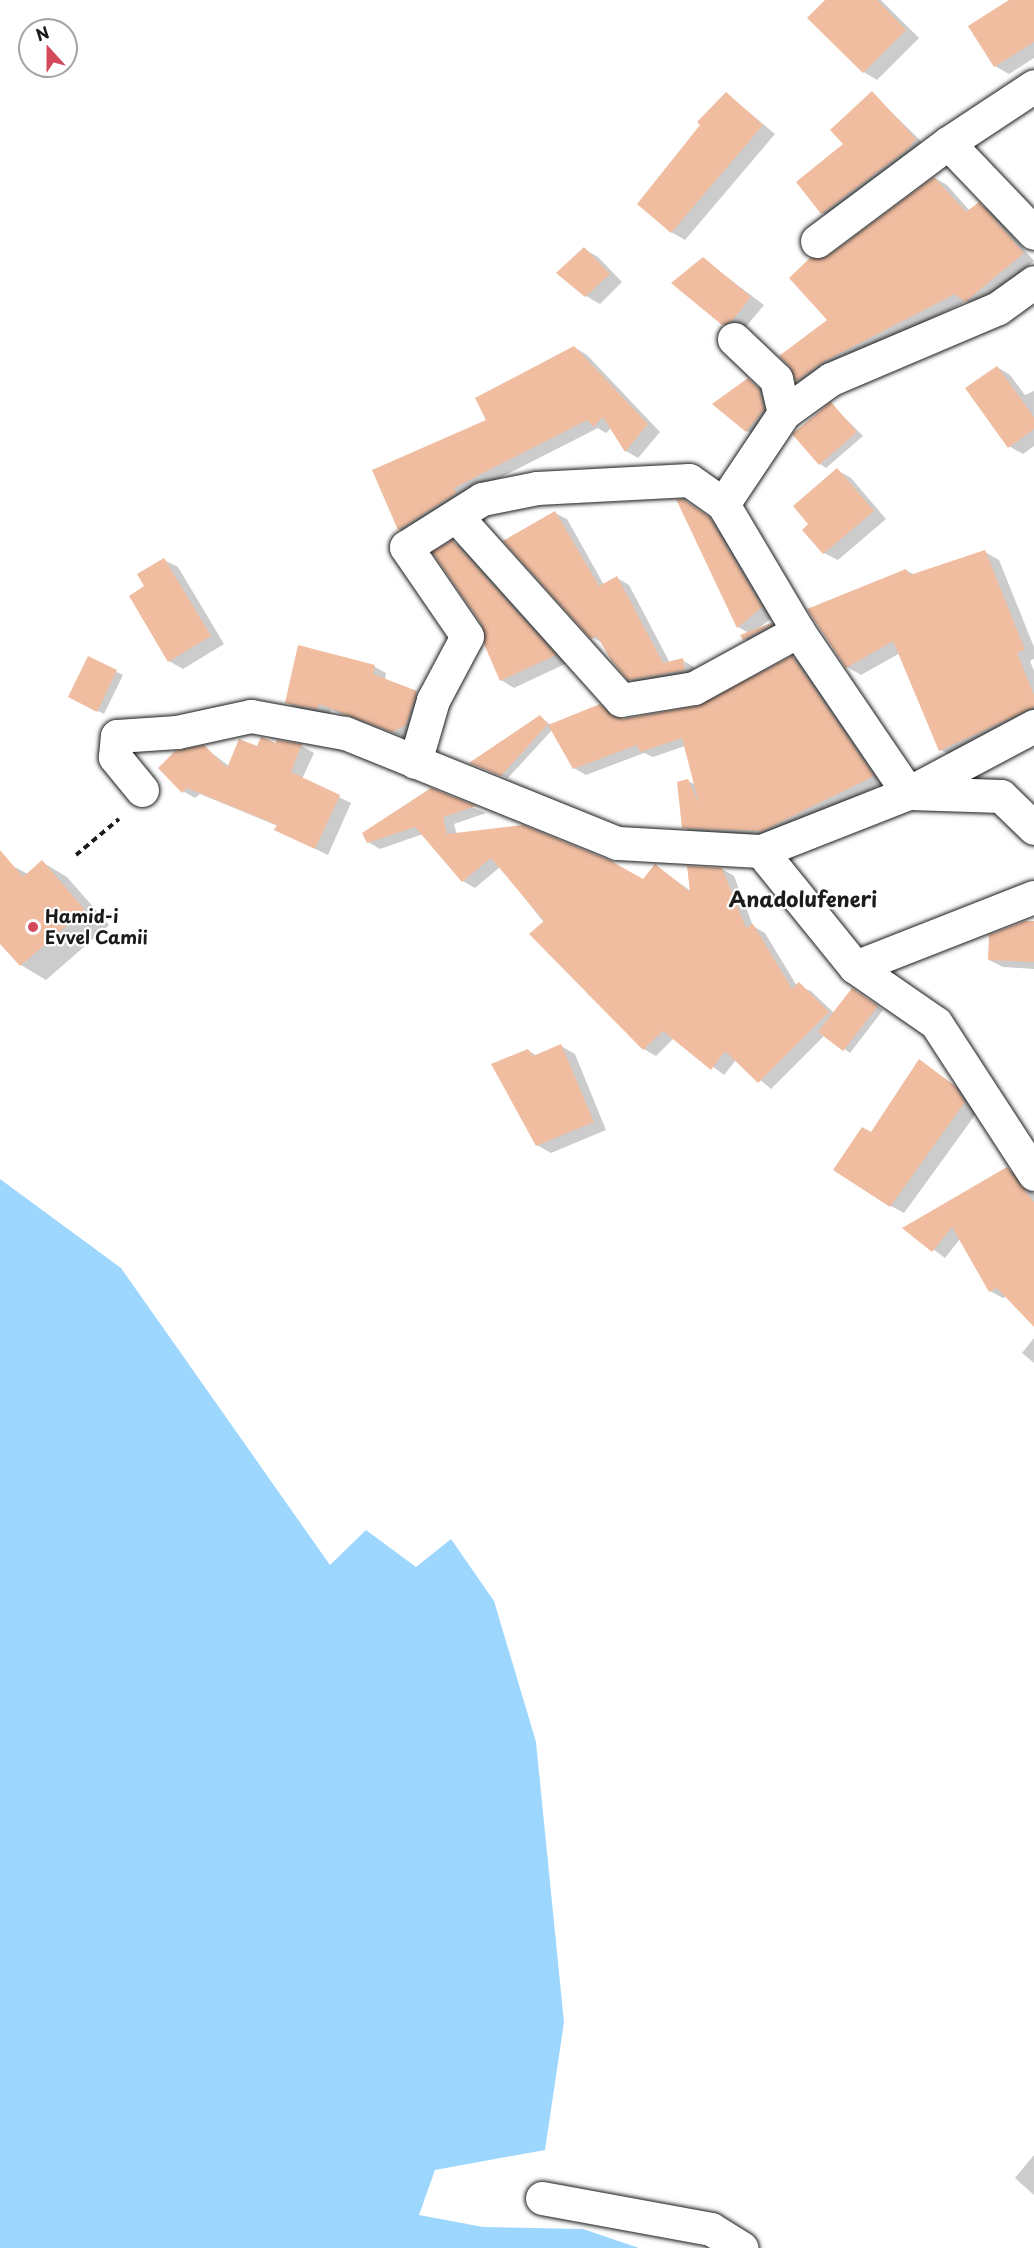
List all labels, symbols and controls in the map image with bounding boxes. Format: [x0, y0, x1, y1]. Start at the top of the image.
north arrow [18, 18, 78, 78]
text: N [32, 20, 52, 47]
district label: Anadolufeneri [729, 885, 877, 911]
place label: Hamid-i Evvel Camii [45, 906, 150, 948]
marker: Hamid-i Evvel Camii [26, 920, 40, 934]

